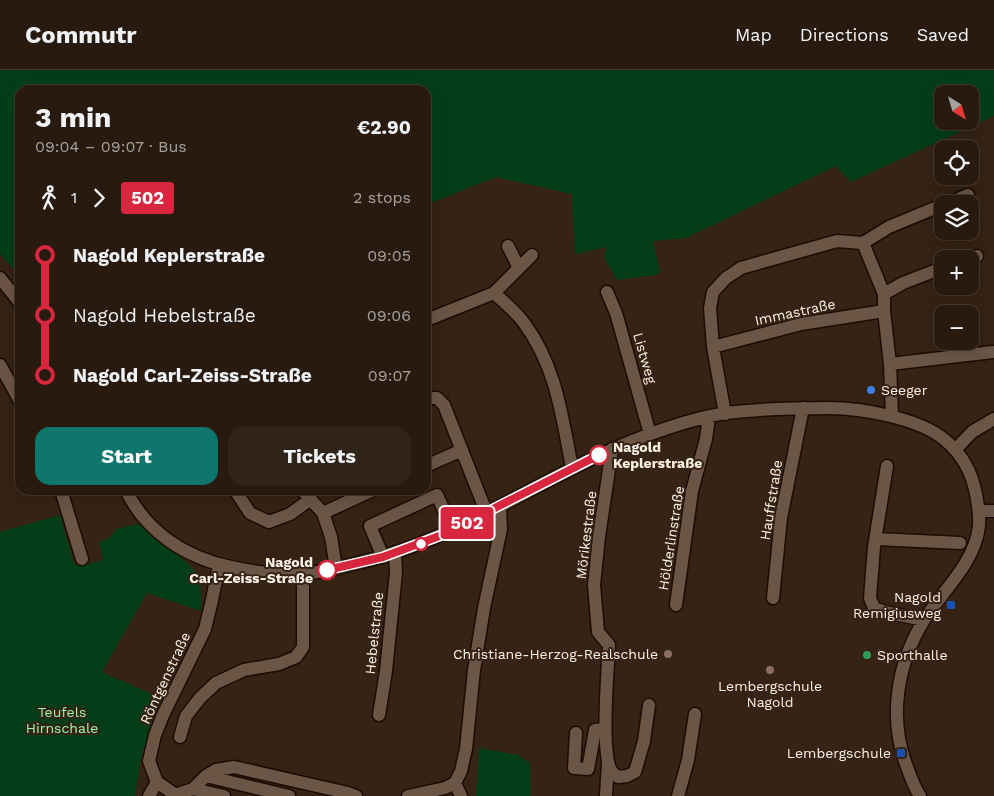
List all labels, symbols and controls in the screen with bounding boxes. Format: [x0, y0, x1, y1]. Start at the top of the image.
text: Commutr [25, 21, 137, 49]
text: Map [735, 24, 772, 45]
text: Directions [800, 24, 889, 45]
text: Saved [917, 24, 969, 45]
north arrow [934, 85, 979, 130]
map controls [934, 85, 979, 350]
text: 3 min [35, 101, 111, 134]
text: €2.90 [357, 116, 411, 139]
text: 09:04 – 09:07 · Bus [35, 137, 187, 156]
button: locate [934, 140, 979, 185]
icon: walk [35, 184, 63, 212]
icon: forward [85, 184, 113, 212]
text: 502 [131, 187, 164, 208]
text: 1 [71, 188, 77, 207]
text: 2 stops [353, 188, 411, 207]
button: layers [934, 195, 979, 240]
text: Nagold Keplerstraße [73, 244, 265, 267]
text: 09:05 [367, 246, 411, 265]
button: + [934, 250, 979, 295]
street label: Immastraße [753, 296, 837, 328]
text: Nagold Hebelstraße [73, 304, 256, 327]
button: − [934, 305, 979, 350]
text: 09:06 [367, 306, 411, 325]
street label: Listweg [630, 331, 660, 386]
text: Nagold Carl-Zeiss-Straße [73, 364, 312, 387]
text: 09:07 [368, 366, 411, 385]
place label: Seeger [881, 382, 928, 398]
marker: Seeger [865, 384, 877, 396]
button: Start [35, 427, 218, 485]
button: Tickets [228, 427, 411, 485]
place label: Nagold Keplerstraße [613, 439, 702, 471]
marker: Nagold Keplerstraße [589, 445, 609, 465]
street label: Hauffstraße [757, 459, 785, 541]
street label: Hölderlinstraße [655, 485, 687, 591]
street label: Mörikestraße [573, 490, 599, 580]
line badge: 502 [438, 507, 496, 539]
text: 502 [451, 512, 483, 533]
unlabelled marker [414, 537, 428, 551]
place label: Nagold Carl-Zeiss-Straße [189, 554, 313, 586]
marker: Nagold Carl-Zeiss-Straße [317, 560, 337, 580]
place label: Nagold Remigiusweg [853, 589, 942, 621]
street label: Hebelstraße [362, 591, 386, 675]
marker: Nagold Remigiusweg [945, 599, 957, 611]
street label: Röntgenstraße [137, 630, 193, 726]
place label: Christiane-Herzog-Realschule [453, 646, 658, 662]
place label: Sporthalle [877, 647, 947, 663]
marker: Christiane-Herzog-Realschule [662, 648, 674, 660]
marker: Sporthalle [861, 649, 873, 661]
marker: Lembergschule Nagold [764, 664, 776, 676]
place label: Lembergschule Nagold [718, 678, 822, 710]
park label: Teufels Hirnschale [26, 704, 98, 736]
place label: Lembergschule [787, 745, 891, 761]
marker: Lembergschule [895, 747, 907, 759]

